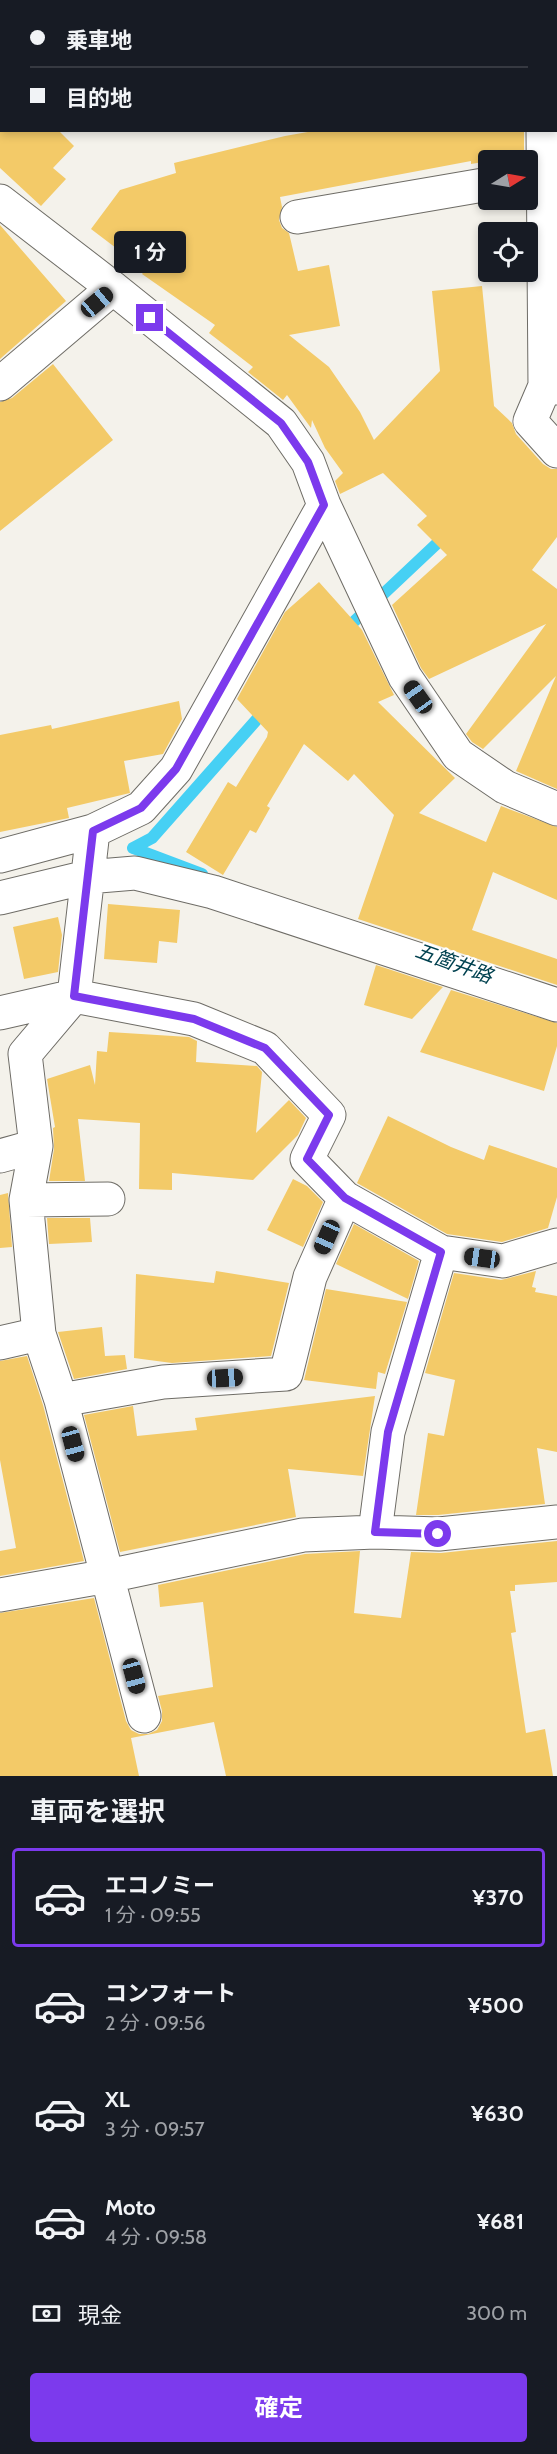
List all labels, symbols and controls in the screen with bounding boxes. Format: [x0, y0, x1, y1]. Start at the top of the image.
text: 乗車地 [66, 27, 132, 54]
text: 目的地 [66, 85, 132, 112]
north arrow [478, 150, 538, 210]
map controls [478, 150, 538, 282]
button: locate [478, 222, 538, 282]
callout: 1 分 [114, 231, 186, 273]
text: 1 分 [134, 240, 166, 264]
car [77, 284, 117, 320]
route end [136, 304, 163, 331]
car [400, 677, 436, 717]
water label: 五箇井路 [412, 938, 498, 989]
car [311, 1217, 343, 1257]
car [463, 1247, 501, 1269]
car [207, 1368, 243, 1388]
car [60, 1424, 86, 1464]
route start [424, 1520, 451, 1547]
car [121, 1656, 147, 1696]
text: 車両を選択 [30, 1795, 165, 1828]
icon: car [33, 1871, 87, 1925]
text: エコノミー [105, 1872, 215, 1899]
text: ¥370 [472, 1884, 524, 1911]
text: 1 分 · 09:55 [105, 1903, 201, 1927]
icon: car [33, 1979, 87, 2033]
text: コンフォート [105, 1980, 236, 2007]
text: ¥500 [468, 1992, 524, 2019]
text: 2 分 · 09:56 [105, 2011, 205, 2035]
text: XL [105, 2086, 130, 2113]
icon: car [33, 2087, 87, 2141]
text: ¥630 [471, 2100, 524, 2127]
text: 3 分 · 09:57 [105, 2117, 204, 2141]
text: Moto [105, 2194, 156, 2221]
icon: car [33, 2195, 87, 2249]
text: ¥681 [477, 2208, 524, 2235]
text: 4 分 · 09:58 [105, 2225, 207, 2249]
icon: cash [30, 2297, 63, 2330]
text: 300 m [466, 2301, 527, 2325]
text: 現金 [78, 2302, 122, 2329]
button: 確定 [30, 2373, 527, 2442]

